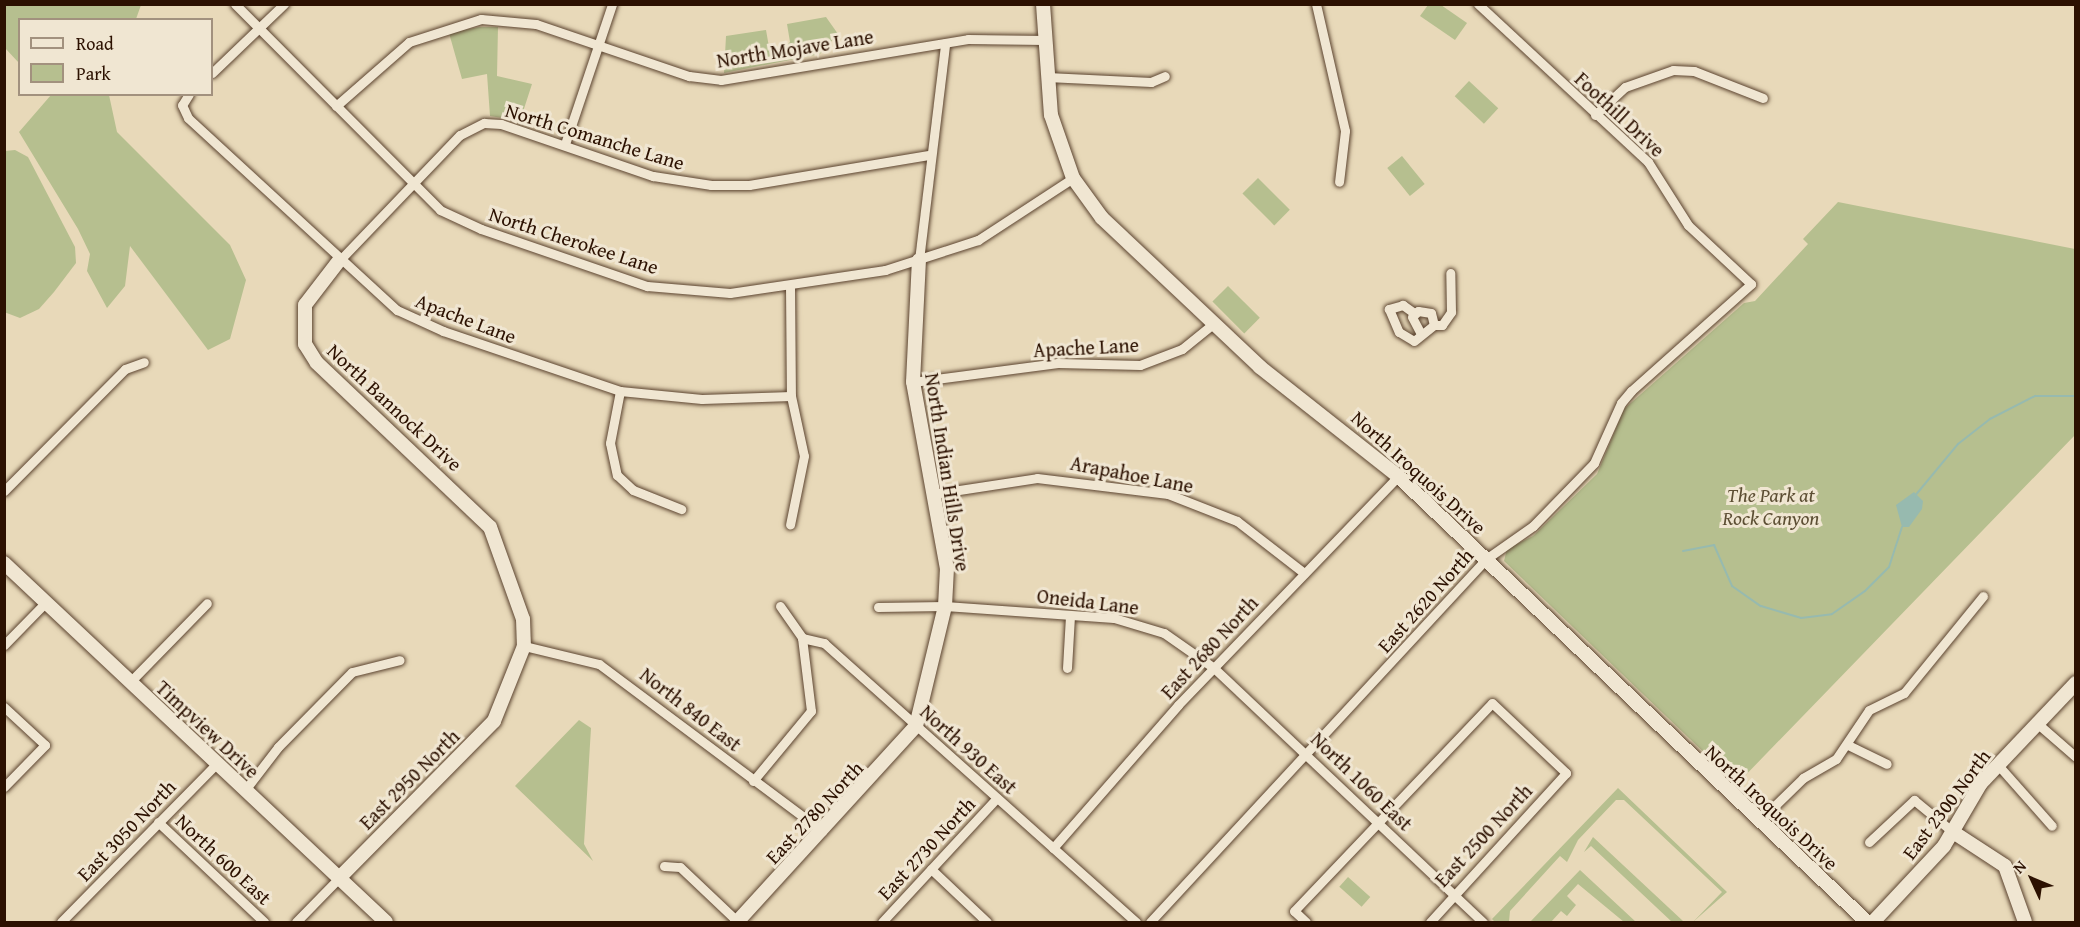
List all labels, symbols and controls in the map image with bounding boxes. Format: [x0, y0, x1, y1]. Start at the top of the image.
legend [18, 18, 213, 96]
street label: North Mojave Lane [715, 24, 875, 72]
text: Road [76, 30, 114, 57]
text: Park [76, 60, 111, 87]
street label: Foothill Drive [1570, 66, 1670, 162]
street label: North Comanche Lane [503, 97, 687, 175]
street label: North Cherokee Lane [486, 201, 662, 279]
street label: Apache Lane [412, 288, 520, 348]
street label: Apache Lane [1033, 332, 1139, 362]
street label: North Bannock Drive [323, 338, 467, 476]
street label: North Indian Hills Drive [920, 371, 976, 573]
street label: North Iroquois Drive [1347, 405, 1491, 539]
street label: Arapahoe Lane [1068, 450, 1196, 498]
park label: The Park at Rock Canyon [1723, 482, 1819, 529]
street label: East 2620 North [1372, 543, 1478, 657]
street label: Oneida Lane [1036, 583, 1140, 619]
street label: East 2680 North [1155, 591, 1263, 703]
street label: North 840 East [636, 662, 746, 756]
street label: Timpview Drive [151, 675, 265, 783]
street label: North 930 East [916, 699, 1022, 799]
street label: East 2950 North [354, 724, 464, 834]
street label: North 1060 East [1306, 727, 1418, 835]
street label: North Iroquois Drive [1701, 739, 1843, 875]
street label: East 2300 North [1897, 744, 1995, 864]
street label: East 2780 North [760, 756, 868, 868]
street label: East 3050 North [72, 774, 180, 886]
street label: East 2500 North [1429, 779, 1537, 891]
street label: East 2730 North [872, 792, 980, 904]
street label: North 600 East [171, 809, 277, 909]
north arrow [2002, 849, 2062, 909]
text: N [2007, 854, 2031, 879]

